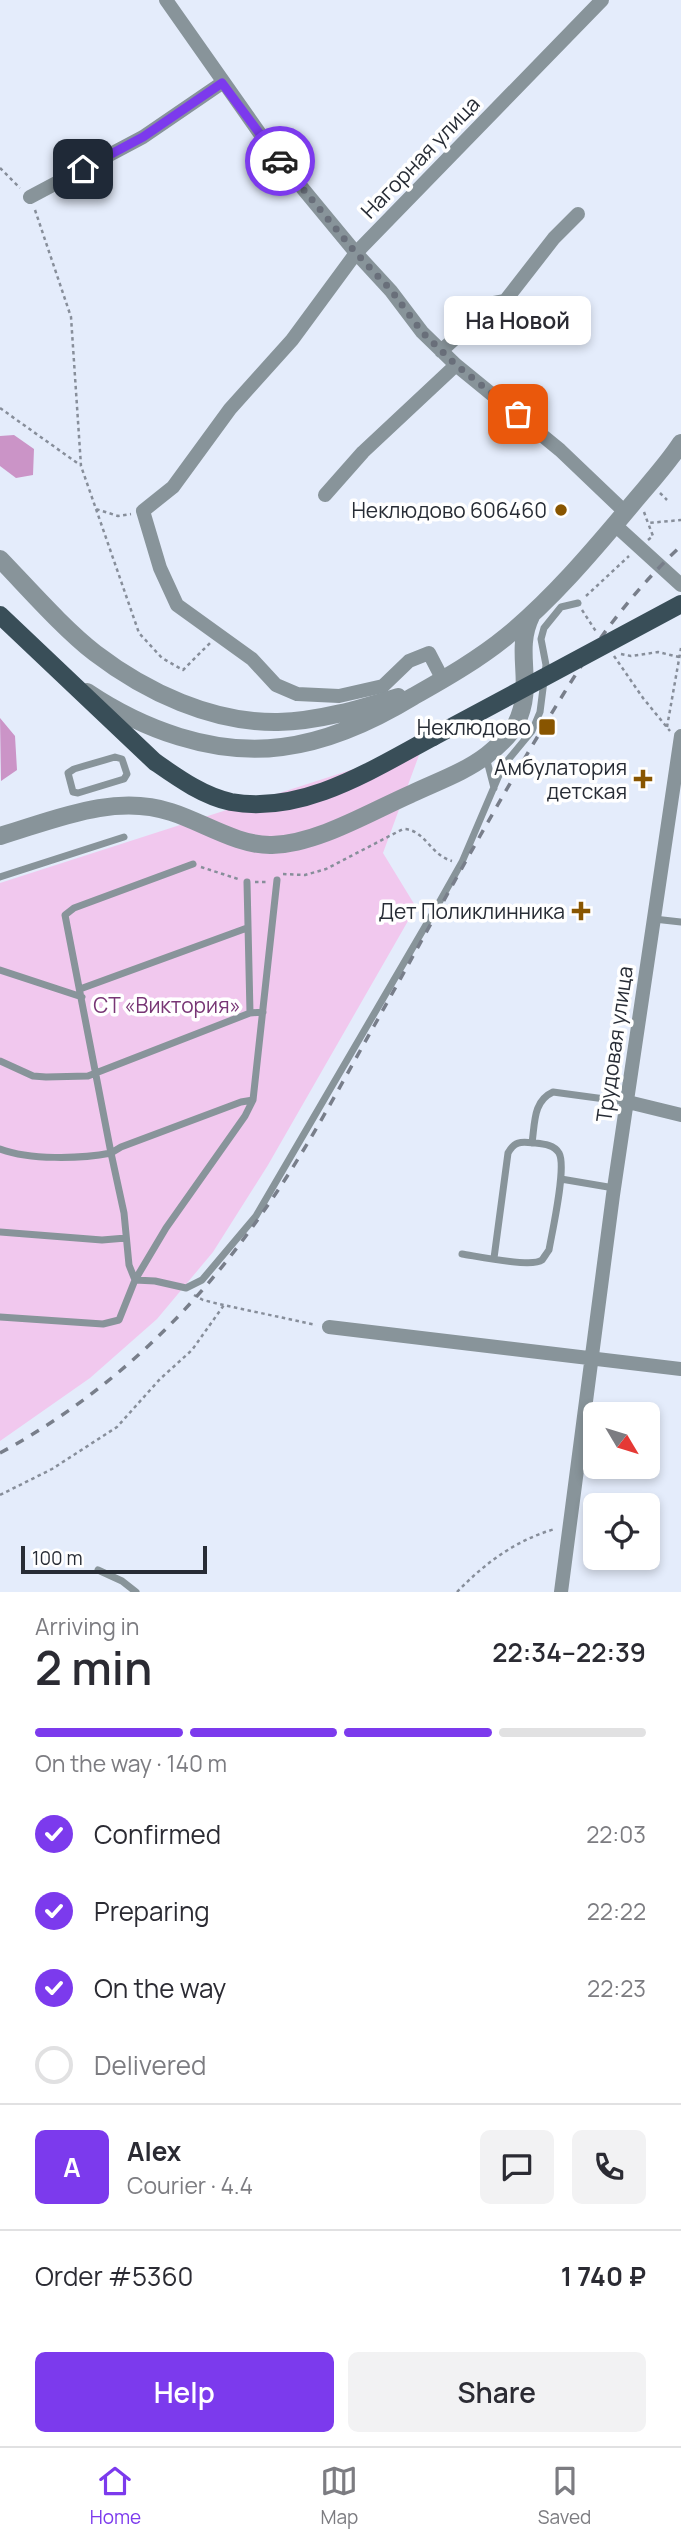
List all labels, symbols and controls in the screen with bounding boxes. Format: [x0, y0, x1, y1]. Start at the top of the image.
street label: Нагорная улица [354, 90, 486, 224]
courier [245, 126, 315, 196]
pin [53, 139, 113, 199]
icon: car [261, 142, 299, 180]
icon: home [64, 150, 102, 188]
callout: На Новой [444, 295, 592, 344]
text: На Новой [465, 304, 570, 336]
pin [488, 384, 548, 444]
icon: bag [499, 395, 537, 433]
place label: Неклюдово 606460 [352, 496, 547, 524]
marker: Неклюдово 606460 [553, 502, 569, 518]
place label: Неклюдово [417, 713, 531, 741]
marker: Неклюдово [537, 717, 557, 737]
place label: Амбулатория детская [494, 753, 627, 805]
marker: Амбулатория детская [633, 769, 653, 789]
place label: Дет Поликлинника [378, 897, 565, 925]
marker: Дет Поликлинника [571, 901, 591, 921]
street label: Трудовая улица [589, 964, 639, 1124]
park label: СТ «Виктория» [93, 991, 241, 1019]
north arrow [583, 1402, 660, 1479]
map controls [583, 1402, 660, 1570]
button: locate [583, 1493, 660, 1570]
scale bar [21, 1543, 206, 1575]
text: 100 m [32, 1545, 83, 1571]
text: Arriving in [35, 1610, 140, 1642]
text: 22:34–22:39 [492, 1634, 646, 1670]
text: 2 min [35, 1636, 152, 1699]
text: On the way · 140 m [35, 1747, 227, 1779]
icon: check [35, 1815, 73, 1853]
text: Confirmed [94, 1816, 221, 1852]
text: 22:03 [586, 1818, 646, 1850]
icon: check [35, 1892, 73, 1930]
text: Preparing [94, 1893, 210, 1929]
text: 22:22 [587, 1895, 646, 1927]
icon: check [35, 1969, 73, 2007]
text: On the way [94, 1970, 226, 2006]
text: 22:23 [587, 1972, 646, 2004]
text: Delivered [94, 2047, 206, 2083]
button: chat [480, 2130, 554, 2204]
button: phone [572, 2130, 646, 2204]
text: Alex [127, 2133, 181, 2169]
text: A [63, 2149, 81, 2185]
text: Courier · 4.4 [127, 2169, 253, 2201]
text: Order #5360 [35, 2258, 193, 2294]
text: 1 740 ₽ [561, 2258, 646, 2294]
button: Help [35, 2352, 334, 2432]
button: Share [348, 2352, 646, 2432]
tab: Home [90, 2462, 141, 2530]
tab: Map [320, 2462, 358, 2530]
tab: Saved [538, 2462, 591, 2530]

